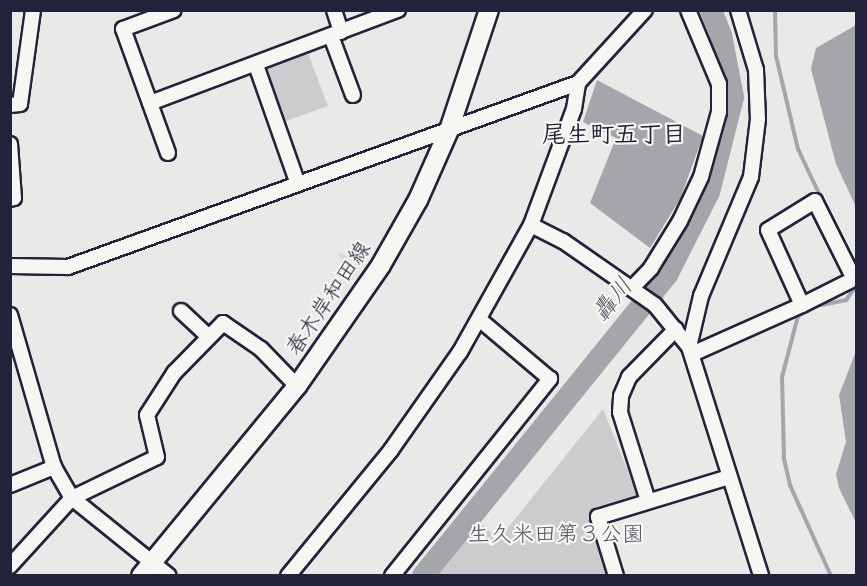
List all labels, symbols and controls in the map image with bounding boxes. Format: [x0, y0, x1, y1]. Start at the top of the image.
district label: 尾生町五丁目 [542, 120, 686, 148]
street label: 春木岸和田線 [280, 236, 376, 360]
water label: 轟川 [586, 271, 638, 327]
park label: 生久米田第３公園 [468, 521, 644, 547]

